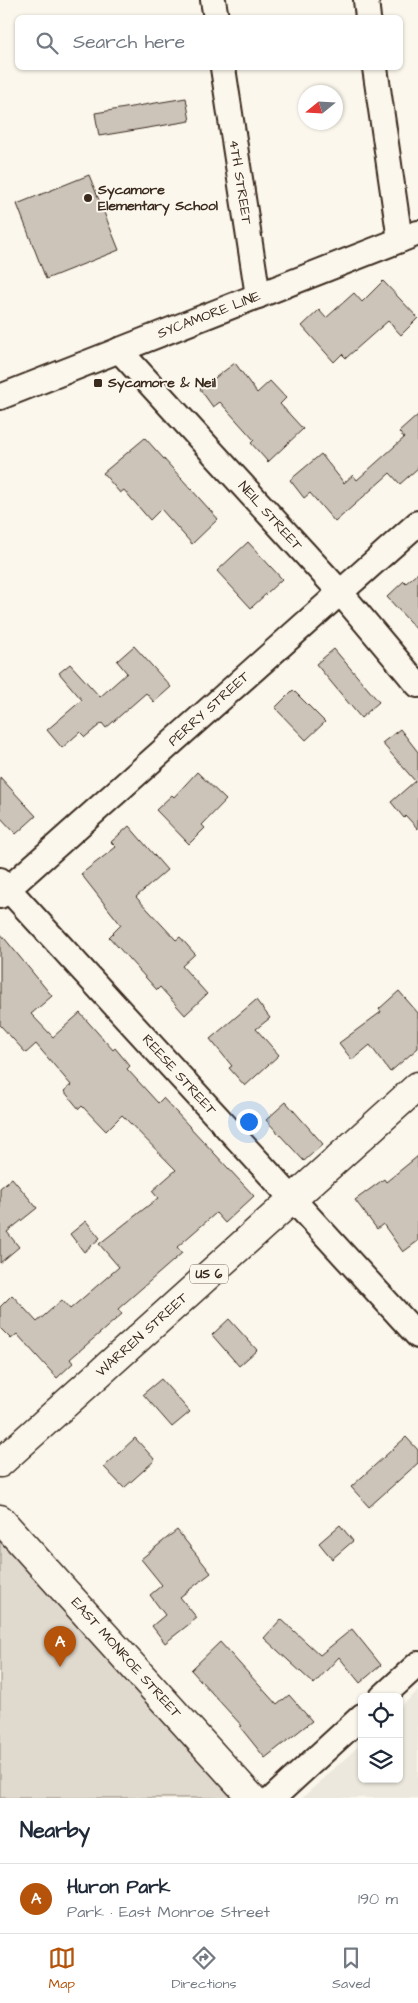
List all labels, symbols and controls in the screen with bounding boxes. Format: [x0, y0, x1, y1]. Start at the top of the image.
search box [15, 15, 403, 70]
icon: search [33, 29, 61, 57]
text: Search here [73, 29, 185, 56]
north arrow [298, 85, 343, 130]
street label: 4TH STREET [223, 138, 257, 226]
place label: Sycamore Elementary School [97, 180, 219, 216]
marker: Sycamore Elementary School [82, 192, 94, 204]
street label: SYCAMORE LINE [155, 286, 264, 344]
place label: Sycamore & Neil [107, 373, 217, 393]
marker: Sycamore & Neil [92, 377, 104, 389]
street label: NEIL STREET [233, 477, 307, 555]
street label: PERRY STREET [164, 667, 254, 751]
street label: REESE STREET [137, 1030, 221, 1120]
your location [236, 1109, 262, 1135]
road number: US 6 [190, 1264, 228, 1284]
street label: WARREN STREET [92, 1288, 193, 1382]
street label: EAST MONROE STREET [66, 1593, 186, 1723]
pin: A [44, 1626, 76, 1667]
map controls [358, 1693, 403, 1783]
button: locate [358, 1693, 403, 1738]
button: layers [358, 1738, 403, 1783]
text: Nearby [20, 1816, 90, 1845]
text: Huron Park [67, 1874, 170, 1901]
text: A [31, 1888, 41, 1910]
text: 190 m [358, 1888, 398, 1910]
text: Park · East Monroe Street [67, 1901, 270, 1923]
tab: Map [48, 1944, 76, 1994]
tab: Directions [171, 1944, 236, 1994]
tab: Saved [332, 1944, 370, 1994]

